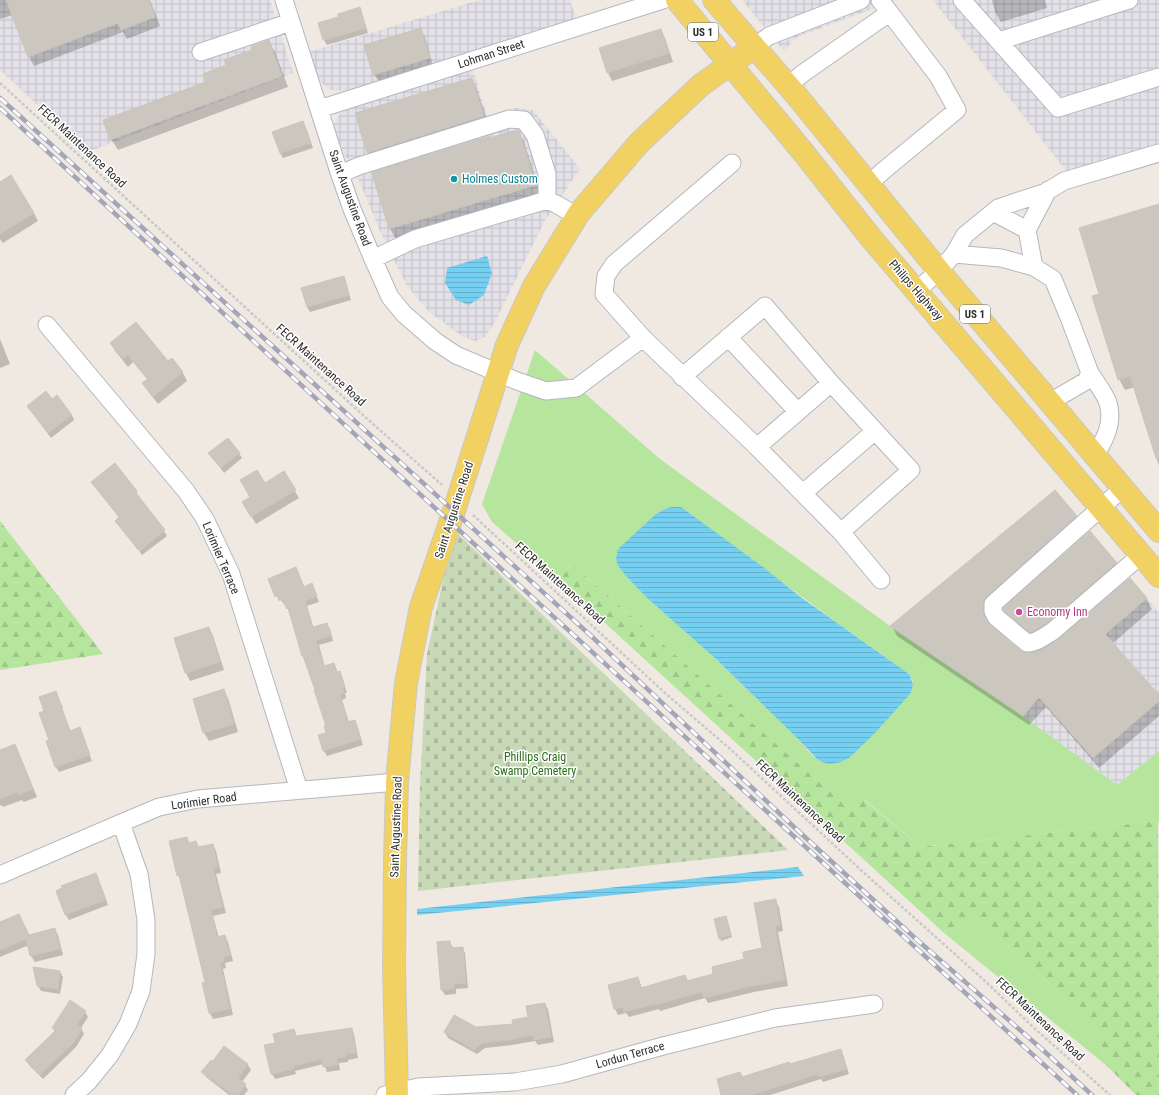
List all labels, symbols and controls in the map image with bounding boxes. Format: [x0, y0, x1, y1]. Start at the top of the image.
road number: US 1 [688, 23, 718, 41]
street label: Lohman Street [456, 37, 526, 71]
street label: FECR Maintenance Road [35, 101, 129, 191]
street label: Saint Augustine Road [326, 148, 374, 248]
place label: Holmes Custom [462, 172, 538, 186]
marker: Holmes Custom [449, 174, 459, 184]
street label: Philips Highway [886, 257, 946, 323]
road number: US 1 [960, 305, 990, 323]
street label: FECR Maintenance Road [273, 321, 369, 409]
street label: Saint Augustine Road [432, 460, 476, 560]
street label: Lorimier Terrace [200, 520, 243, 597]
street label: FECR Maintenance Road [512, 539, 608, 627]
place label: Economy Inn [1027, 605, 1088, 619]
marker: Economy Inn [1014, 607, 1024, 617]
park label: Phillips Craig Swamp Cemetery [494, 750, 576, 778]
street label: FECR Maintenance Road [753, 756, 847, 846]
street label: Saint Augustine Road [387, 776, 405, 878]
street label: Lorimier Road [170, 789, 238, 813]
street label: FECR Maintenance Road [993, 974, 1087, 1064]
street label: Lordun Terrace [594, 1038, 666, 1071]

